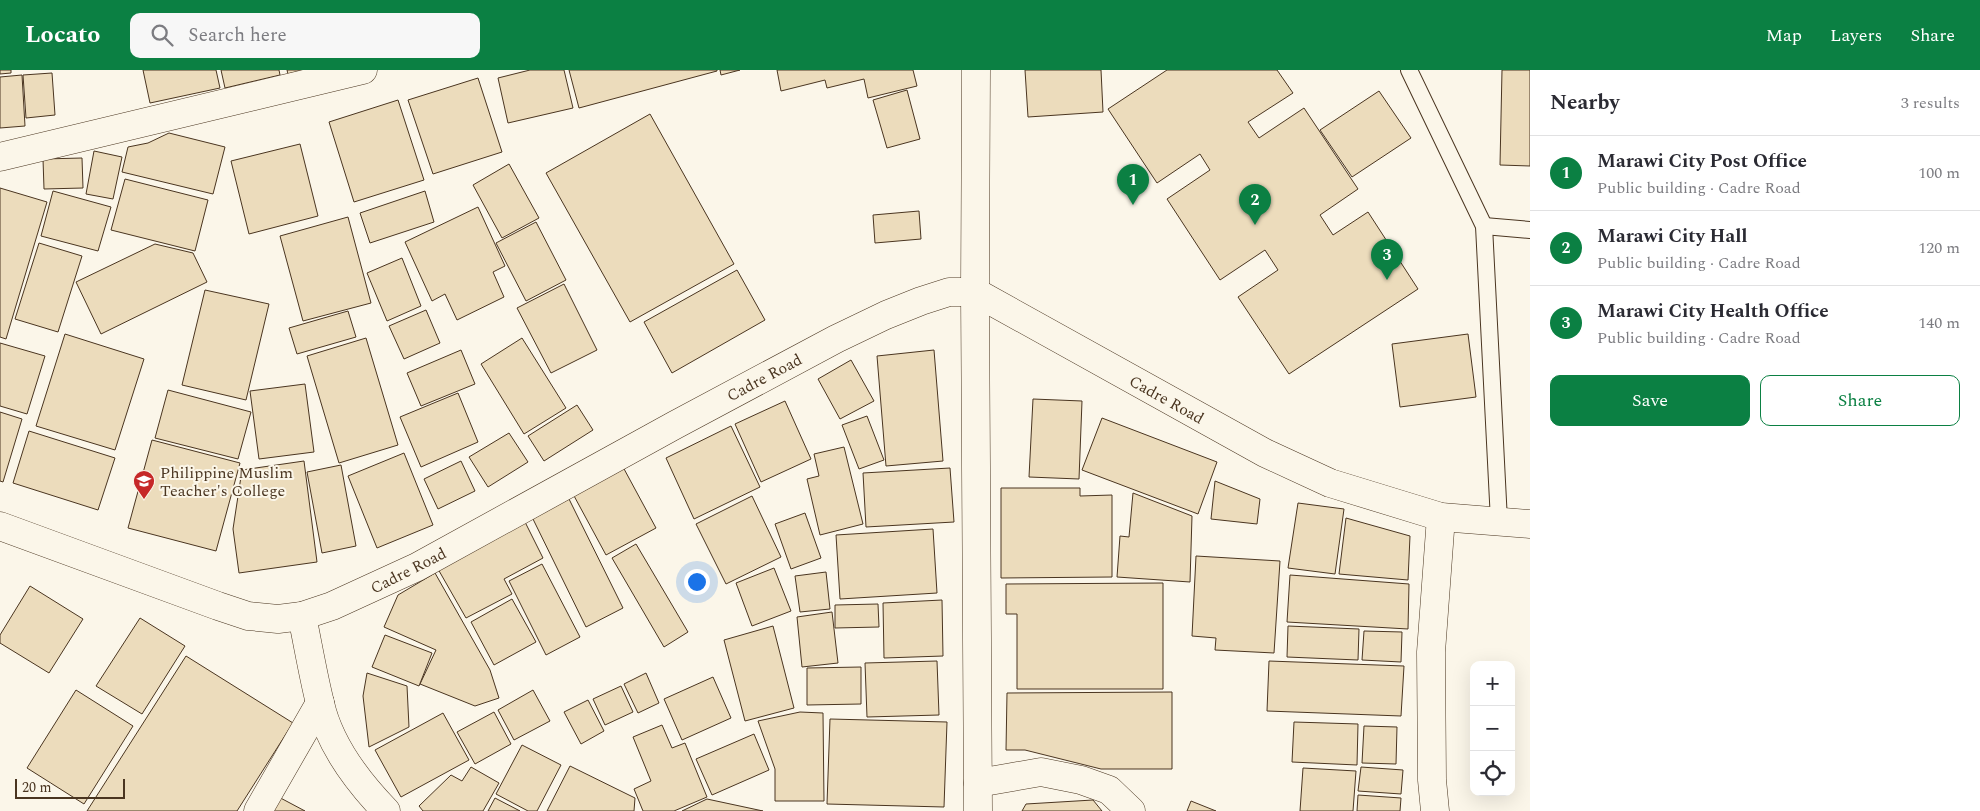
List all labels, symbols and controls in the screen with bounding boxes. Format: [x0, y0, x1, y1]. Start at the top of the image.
search box [130, 13, 480, 58]
text: Locato [25, 17, 100, 53]
icon: search [148, 21, 176, 49]
text: Search here [188, 21, 287, 50]
text: Map [1766, 22, 1802, 49]
text: Layers [1830, 22, 1882, 49]
text: Share [1910, 22, 1955, 49]
text: Nearby [1550, 87, 1620, 119]
text: 3 results [1901, 91, 1960, 115]
text: Marawi City Post Office [1597, 147, 1807, 176]
text: 1 [1562, 161, 1570, 185]
text: 100 m [1918, 161, 1960, 185]
pin: 1 [1117, 164, 1149, 205]
text: Public building · Cadre Road [1597, 176, 1801, 200]
pin: 2 [1239, 184, 1271, 225]
text: Marawi City Hall [1597, 222, 1748, 251]
text: 2 [1562, 236, 1570, 260]
text: 120 m [1918, 236, 1960, 260]
pin: 3 [1371, 239, 1403, 280]
text: Public building · Cadre Road [1597, 251, 1801, 275]
text: Marawi City Health Office [1597, 297, 1829, 326]
text: 3 [1562, 311, 1570, 335]
text: 140 m [1918, 311, 1960, 335]
text: Public building · Cadre Road [1597, 326, 1801, 350]
street label: Cadre Road [722, 348, 807, 408]
street label: Cadre Road [1125, 369, 1208, 430]
button: Save [1550, 375, 1750, 426]
button: Share [1760, 375, 1960, 426]
place label: Philippine Muslim Teacher's College [160, 461, 293, 503]
school or university icon: Philippine Muslim Teacher's College [132, 469, 156, 500]
street label: Cadre Road [366, 541, 451, 600]
your location [684, 569, 710, 595]
map controls [1470, 661, 1515, 796]
button: + [1470, 661, 1515, 706]
button: − [1470, 706, 1515, 751]
button: locate [1470, 751, 1515, 796]
scale bar [15, 776, 125, 799]
text: 20 m [22, 777, 52, 798]

